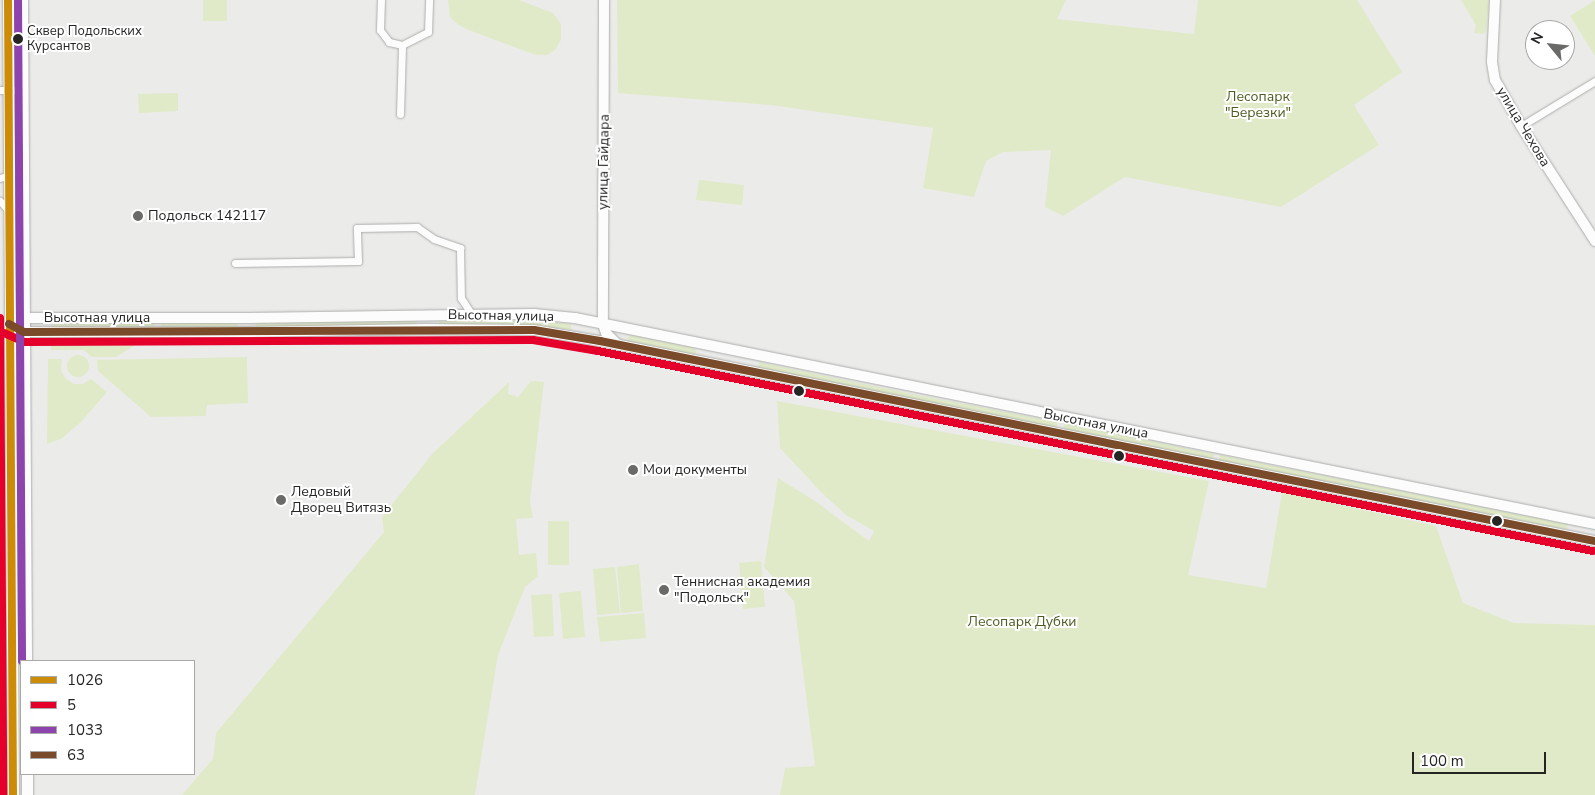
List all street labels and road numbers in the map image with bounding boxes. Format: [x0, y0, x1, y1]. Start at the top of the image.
street label: улица Чехова [1493, 84, 1553, 170]
street label: улица Гайдара [595, 114, 613, 210]
street label: Высотная улица [448, 307, 554, 325]
street label: Высотная улица [44, 310, 150, 326]
street label: Высотная улица [1042, 406, 1150, 442]

